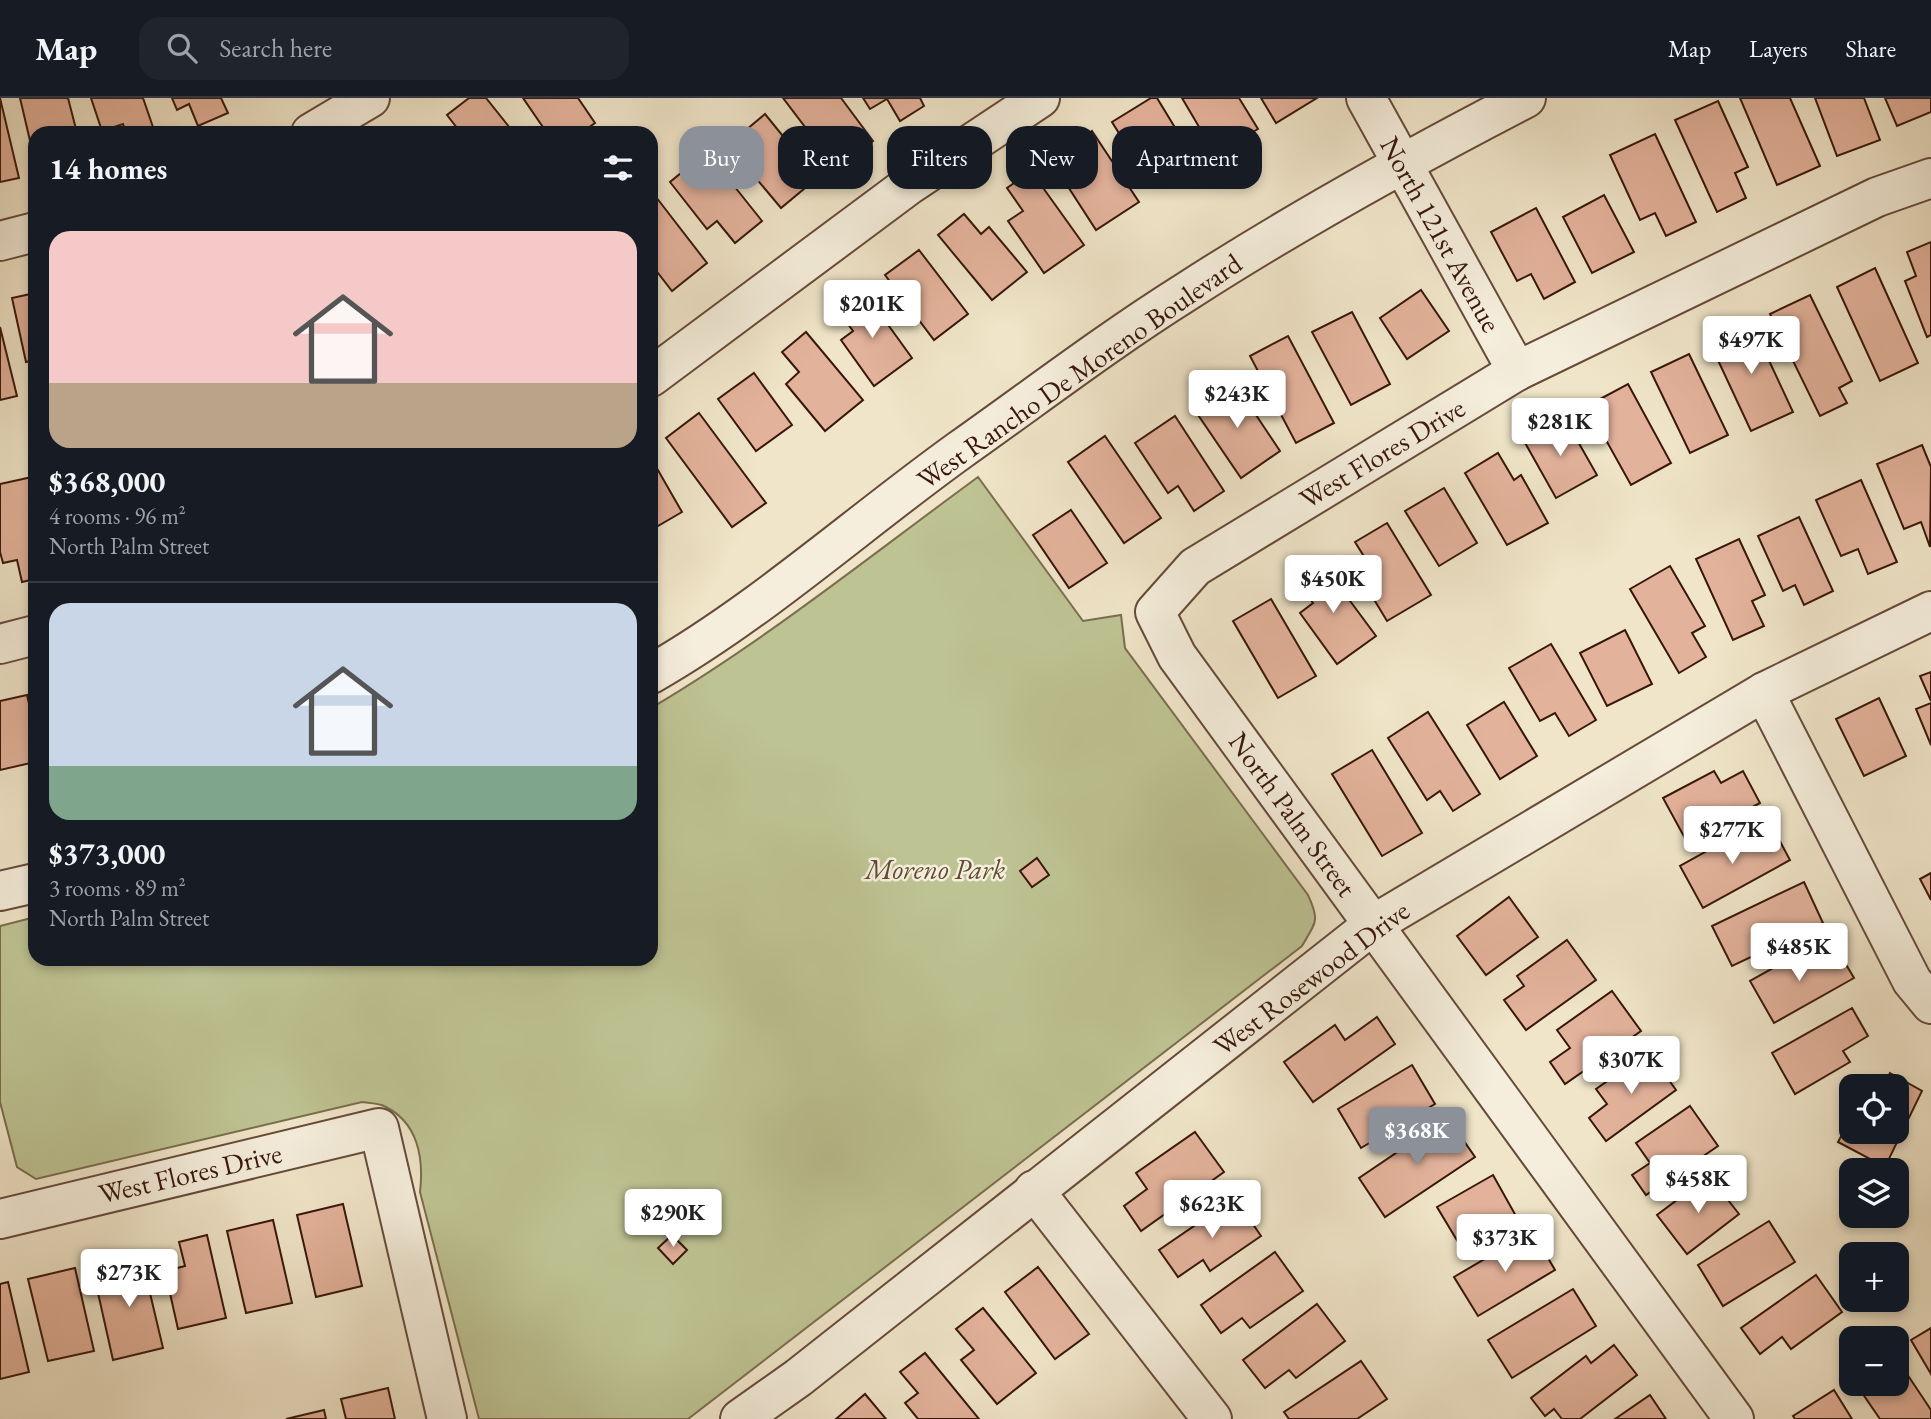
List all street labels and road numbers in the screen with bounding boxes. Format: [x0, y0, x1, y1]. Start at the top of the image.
street label: North 121st Avenue [1372, 130, 1510, 338]
street label: West Rancho De Moreno Boulevard [910, 244, 1249, 497]
street label: West Flores Drive [1293, 389, 1471, 517]
street label: North Palm Street [1221, 725, 1365, 904]
street label: West Rosewood Drive [1206, 892, 1416, 1064]
street label: West Flores Drive [95, 1134, 285, 1212]

